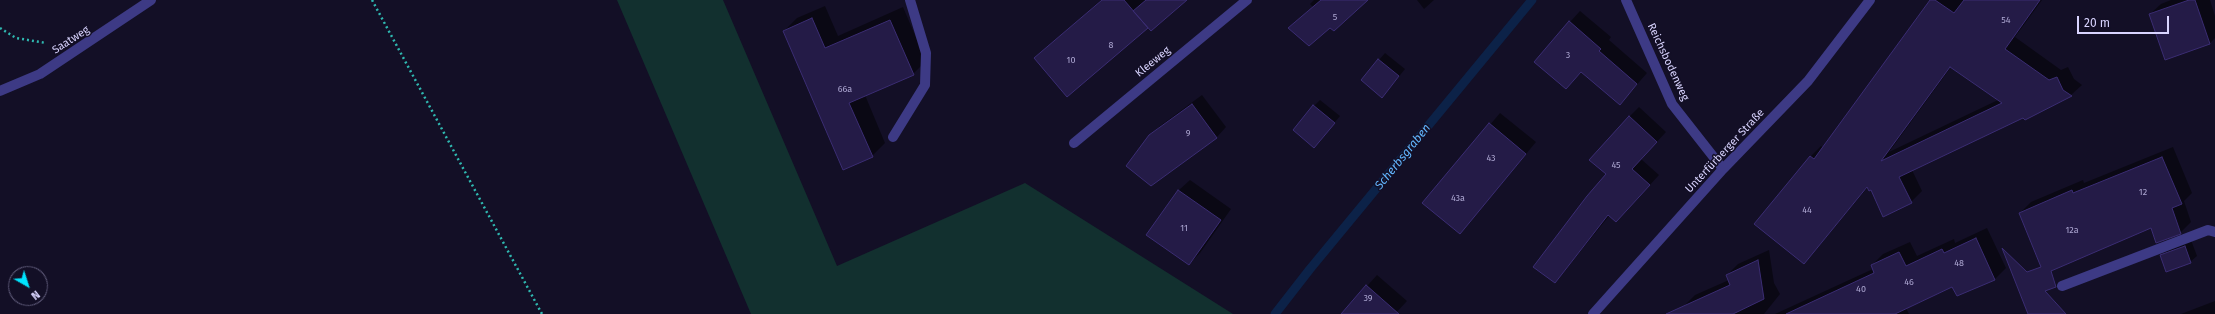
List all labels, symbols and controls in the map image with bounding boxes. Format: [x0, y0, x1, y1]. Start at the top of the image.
scale bar [2079, 8, 2171, 34]
house number: 5 [1333, 12, 1337, 22]
house number: 54 [2001, 15, 2011, 25]
text: 20 m [2084, 16, 2110, 30]
street label: Reichsbodenweg [1644, 21, 1692, 103]
street label: Saatweg [50, 23, 92, 57]
house number: 8 [1109, 40, 1113, 50]
street label: Kleeweg [1133, 44, 1173, 80]
house number: 3 [1566, 50, 1570, 60]
house number: 10 [1067, 55, 1075, 65]
house number: 66a [838, 84, 852, 94]
street label: Unterfürberger Straße [1683, 106, 1767, 196]
water label: Scherbsgraben [1372, 121, 1434, 193]
house number: 9 [1186, 128, 1190, 138]
house number: 43 [1486, 153, 1496, 163]
house number: 45 [1611, 160, 1621, 170]
house number: 12 [2139, 187, 2147, 197]
house number: 43a [1451, 193, 1465, 203]
house number: 44 [1802, 205, 1812, 215]
house number: 11 [1180, 223, 1188, 233]
house number: 12a [2065, 225, 2079, 235]
house number: 48 [1954, 258, 1964, 268]
north arrow [8, 266, 48, 306]
house number: 46 [1904, 277, 1914, 287]
house number: 40 [1856, 284, 1866, 294]
text: N [28, 288, 42, 302]
house number: 39 [1363, 293, 1373, 303]

